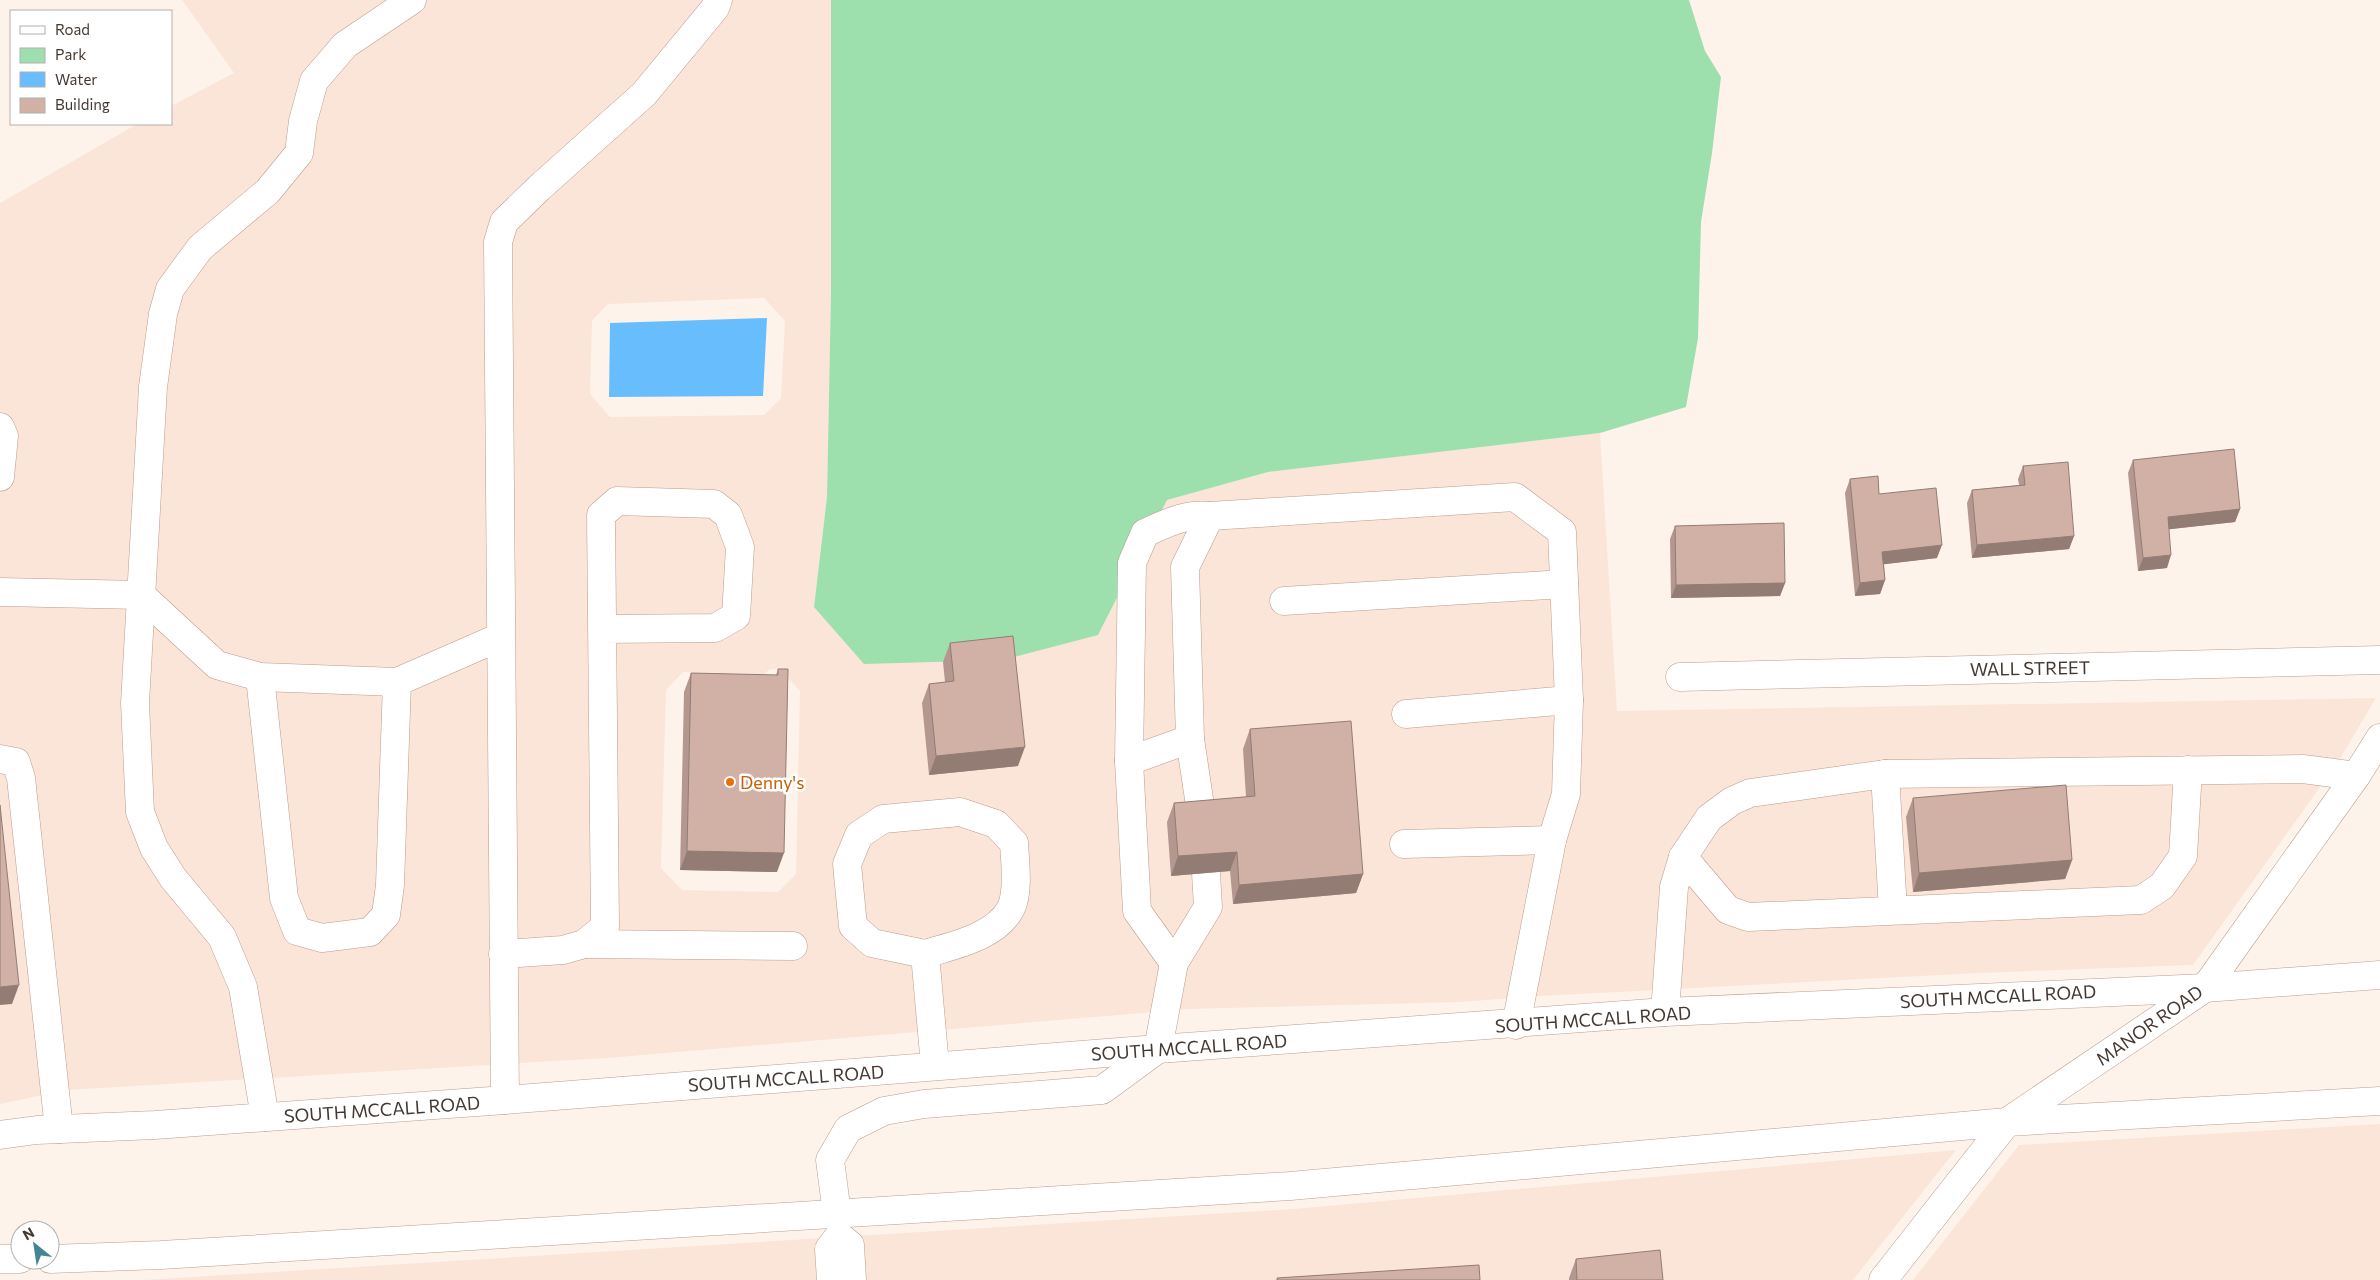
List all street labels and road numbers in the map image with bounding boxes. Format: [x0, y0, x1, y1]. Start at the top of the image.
street label: WALL STREET [1970, 656, 2090, 680]
street label: SOUTH MCCALL ROAD [1899, 980, 2097, 1012]
street label: MANOR ROAD [2091, 980, 2207, 1070]
street label: SOUTH MCCALL ROAD [1494, 1001, 1692, 1037]
street label: SOUTH MCCALL ROAD [1090, 1029, 1288, 1065]
street label: SOUTH MCCALL ROAD [687, 1060, 885, 1096]
street label: SOUTH MCCALL ROAD [283, 1091, 481, 1127]

